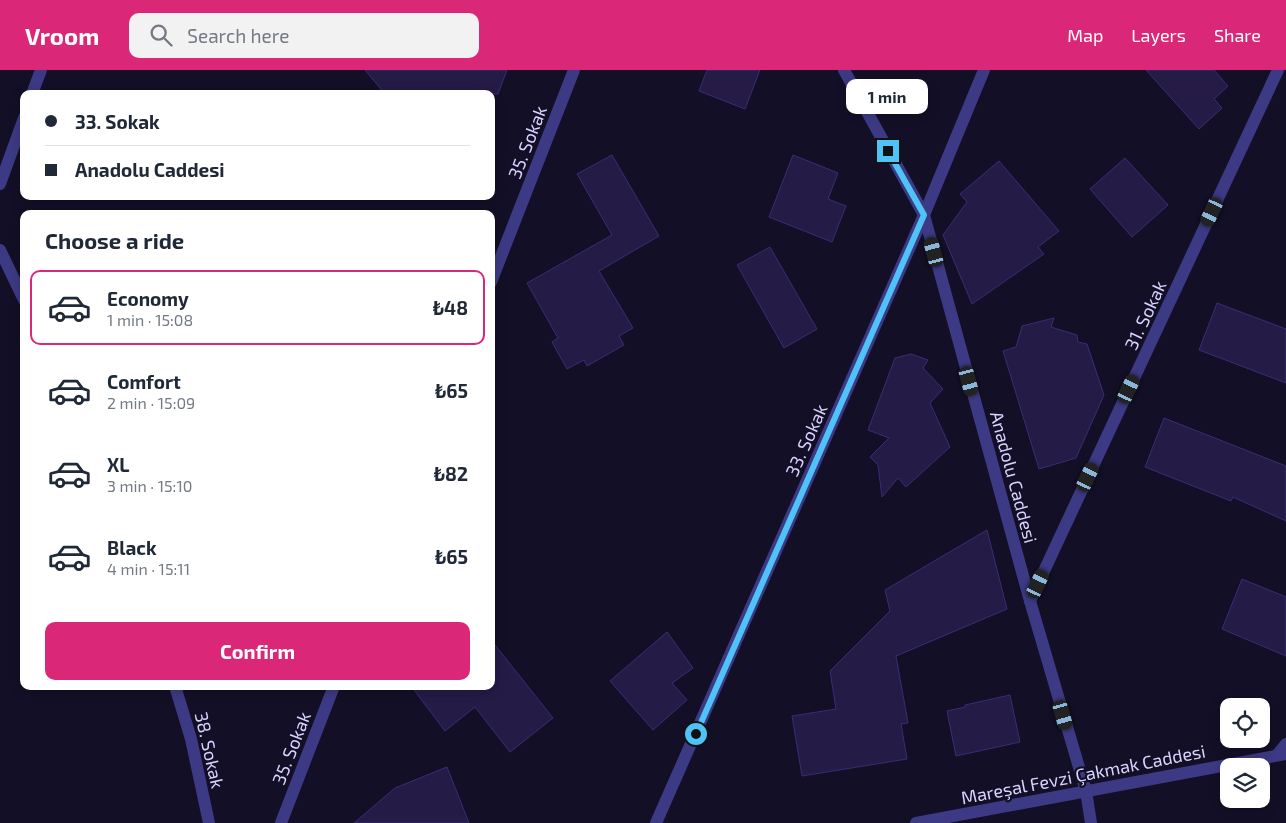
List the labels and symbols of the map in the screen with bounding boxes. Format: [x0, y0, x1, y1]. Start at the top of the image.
callout: 1 min [847, 78, 929, 114]
street label: 35. Sokak [503, 102, 551, 182]
route end [877, 140, 899, 162]
car [1198, 195, 1225, 229]
car [922, 236, 945, 268]
street label: 31. Sokak [1119, 277, 1171, 353]
car [957, 365, 980, 397]
car [1115, 372, 1142, 406]
street label: 33. Sokak [780, 400, 832, 480]
street label: Anadolu Caddesi [986, 409, 1042, 545]
car [1074, 460, 1101, 494]
car [1024, 567, 1051, 601]
car [1051, 699, 1074, 731]
street label: 35. Sokak [267, 708, 315, 788]
street label: 38. Sokak [191, 710, 229, 790]
route start [685, 723, 707, 745]
street label: Mareşal Fevzi Çakmak Caddesi [959, 739, 1207, 809]

